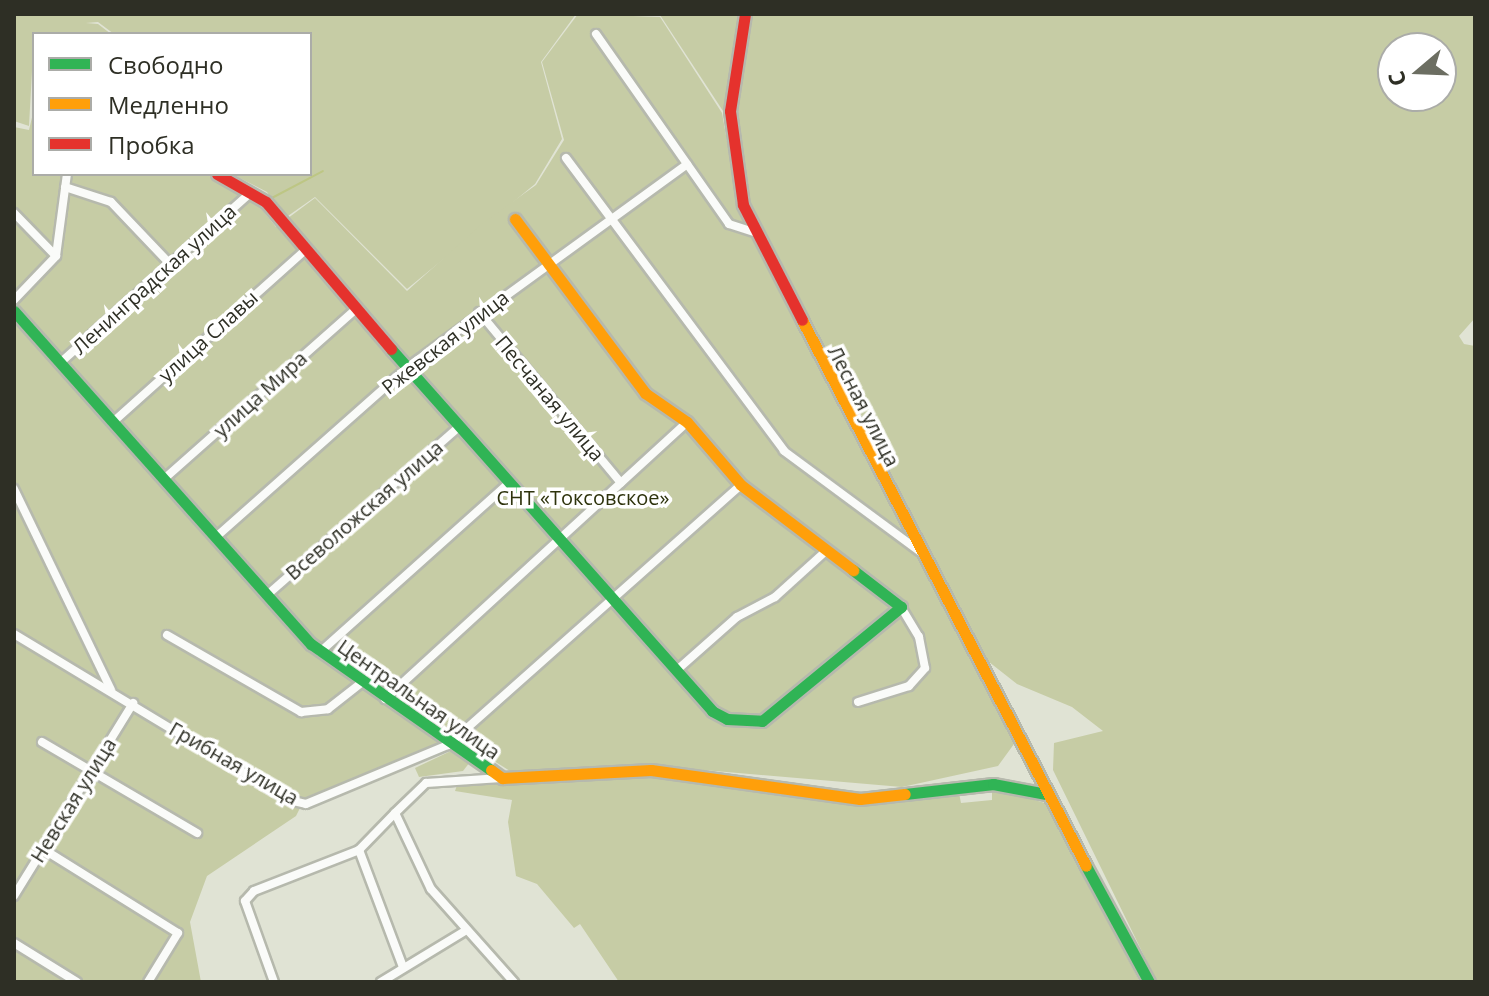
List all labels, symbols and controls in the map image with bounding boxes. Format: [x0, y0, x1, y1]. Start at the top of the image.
legend [32, 32, 312, 176]
north arrow [1377, 32, 1457, 112]
text: Свободно [108, 48, 223, 81]
text: С [1380, 68, 1413, 91]
text: Медленно [108, 88, 229, 121]
text: Пробка [108, 128, 195, 161]
street label: Ленинградская улица [67, 199, 241, 359]
street label: улица Славы [154, 285, 262, 387]
street label: Ржевская улица [377, 285, 513, 399]
street label: Песчаная улица [491, 330, 609, 466]
street label: Лесная улица [823, 341, 905, 471]
street label: улица Мира [208, 346, 312, 442]
street label: Всеволожская улица [280, 435, 448, 585]
park label: СНТ «Токсовское» [496, 485, 670, 509]
street label: Центральная улица [333, 634, 505, 764]
street label: Грибная улица [165, 716, 303, 810]
street label: Невская улица [25, 733, 121, 867]

